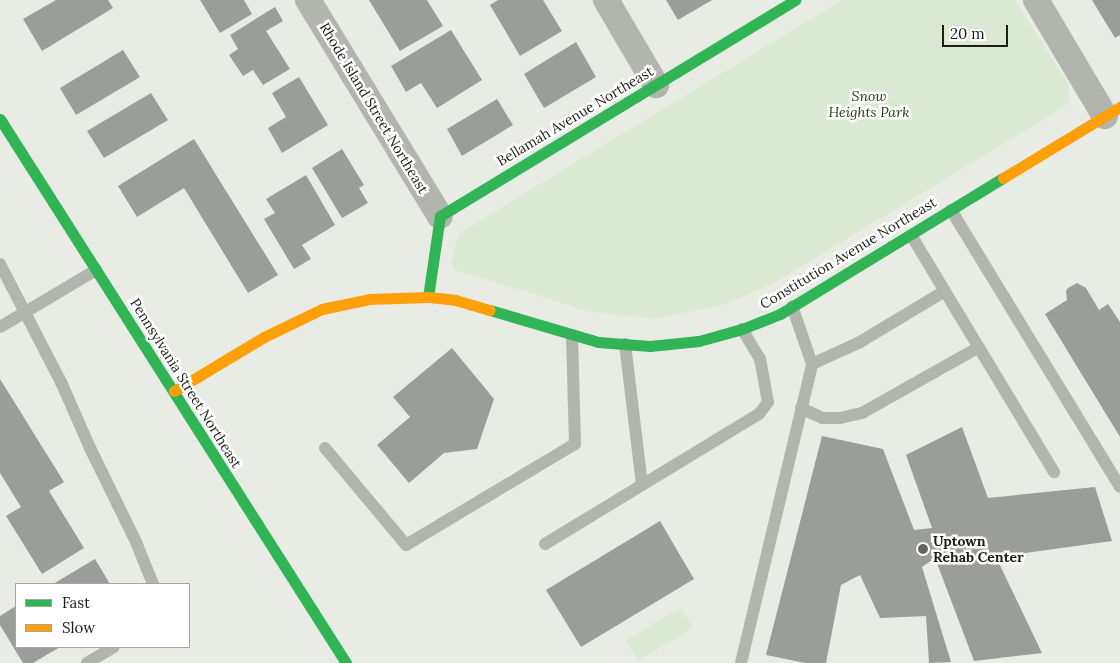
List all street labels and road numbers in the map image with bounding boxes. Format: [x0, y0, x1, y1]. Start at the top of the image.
street label: Rhode Island Street Northeast [316, 20, 432, 196]
street label: Bellamah Avenue Northeast [494, 63, 656, 169]
street label: Constitution Avenue Northeast [757, 194, 939, 312]
street label: Pennsylvania Street Northeast [127, 295, 245, 471]

